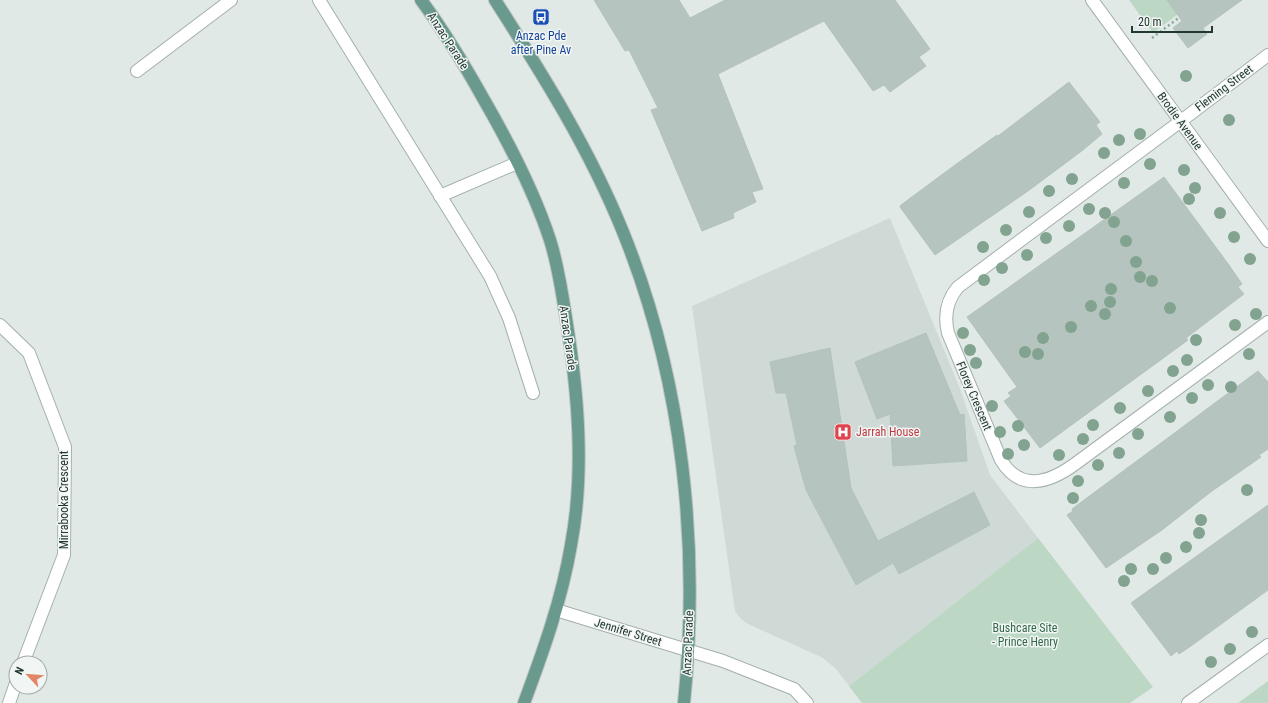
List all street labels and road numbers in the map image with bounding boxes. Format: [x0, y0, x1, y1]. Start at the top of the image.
street label: Anzac Parade [424, 10, 472, 72]
street label: Fleming Street [1192, 62, 1256, 114]
street label: Brodie Avenue [1154, 89, 1206, 153]
street label: Anzac Parade [557, 305, 580, 372]
street label: Florey Crescent [953, 359, 995, 433]
street label: Mirrabooka Crescent [57, 450, 71, 549]
street label: Anzac Parade [680, 610, 696, 676]
street label: Jennifer Street [593, 615, 664, 649]

